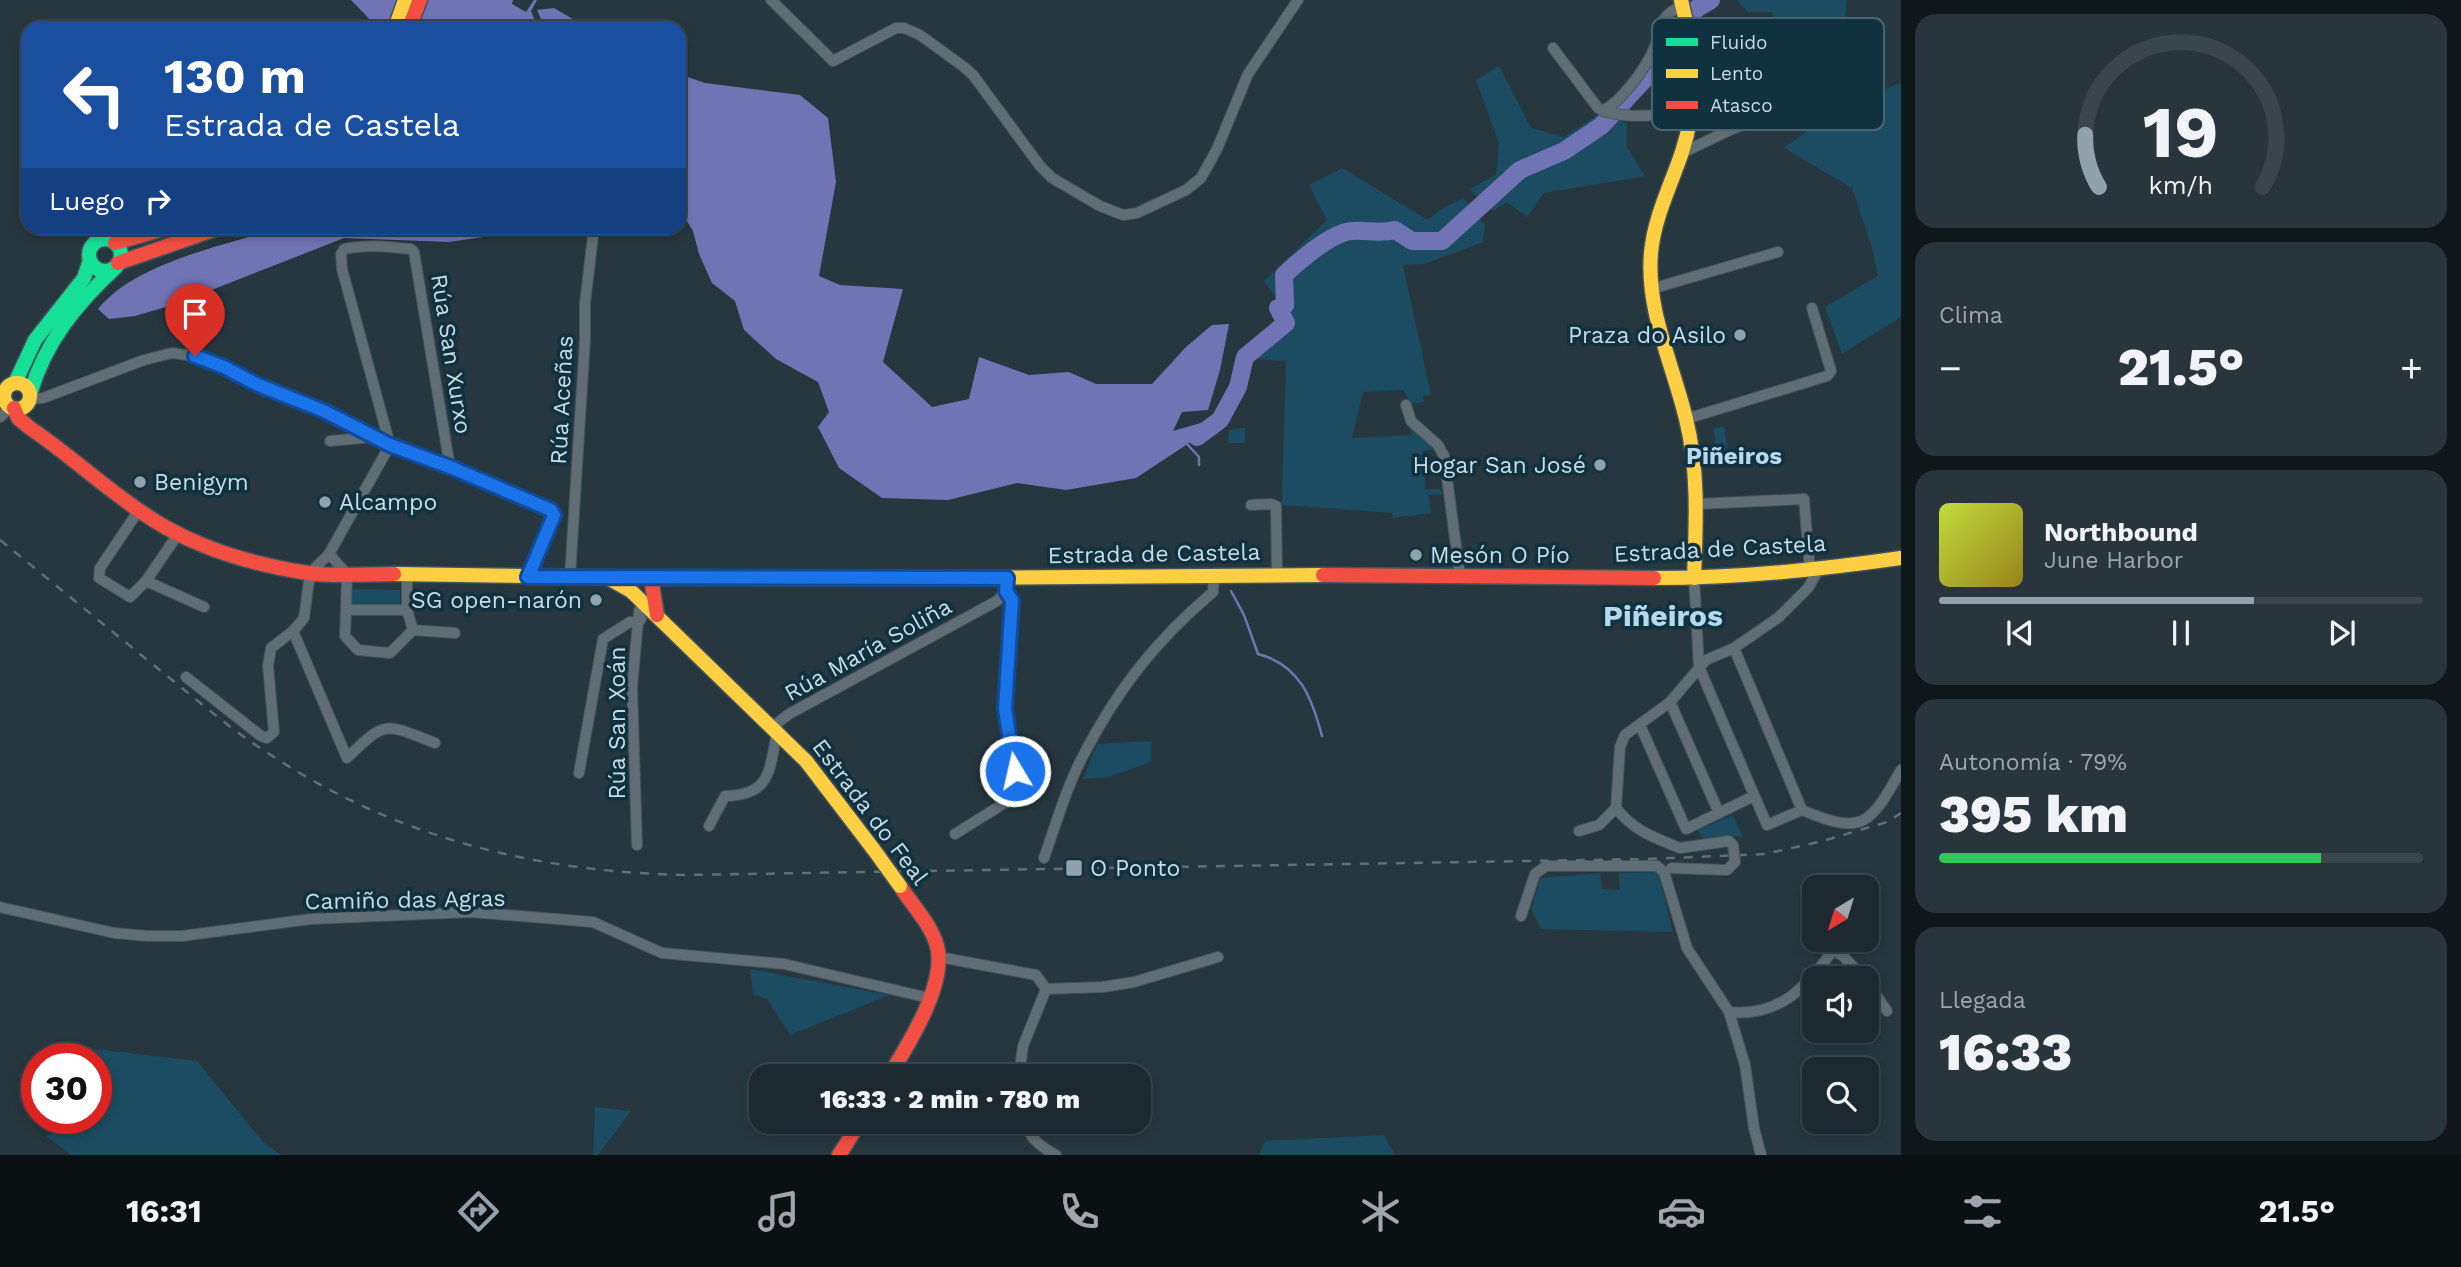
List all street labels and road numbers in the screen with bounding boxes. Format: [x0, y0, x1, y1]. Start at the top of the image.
street label: Rúa San Xurxo [425, 272, 477, 436]
street label: Rúa Aceñas [545, 335, 579, 465]
street label: Estrada de Castela [1613, 530, 1827, 568]
street label: Estrada de Castela [1047, 539, 1261, 569]
street label: Rúa María Soliña [780, 593, 956, 707]
street label: Rúa San Xoán [604, 647, 631, 799]
street label: Estrada do Feal [806, 734, 934, 890]
street label: Camiño das Agras [304, 885, 506, 915]

